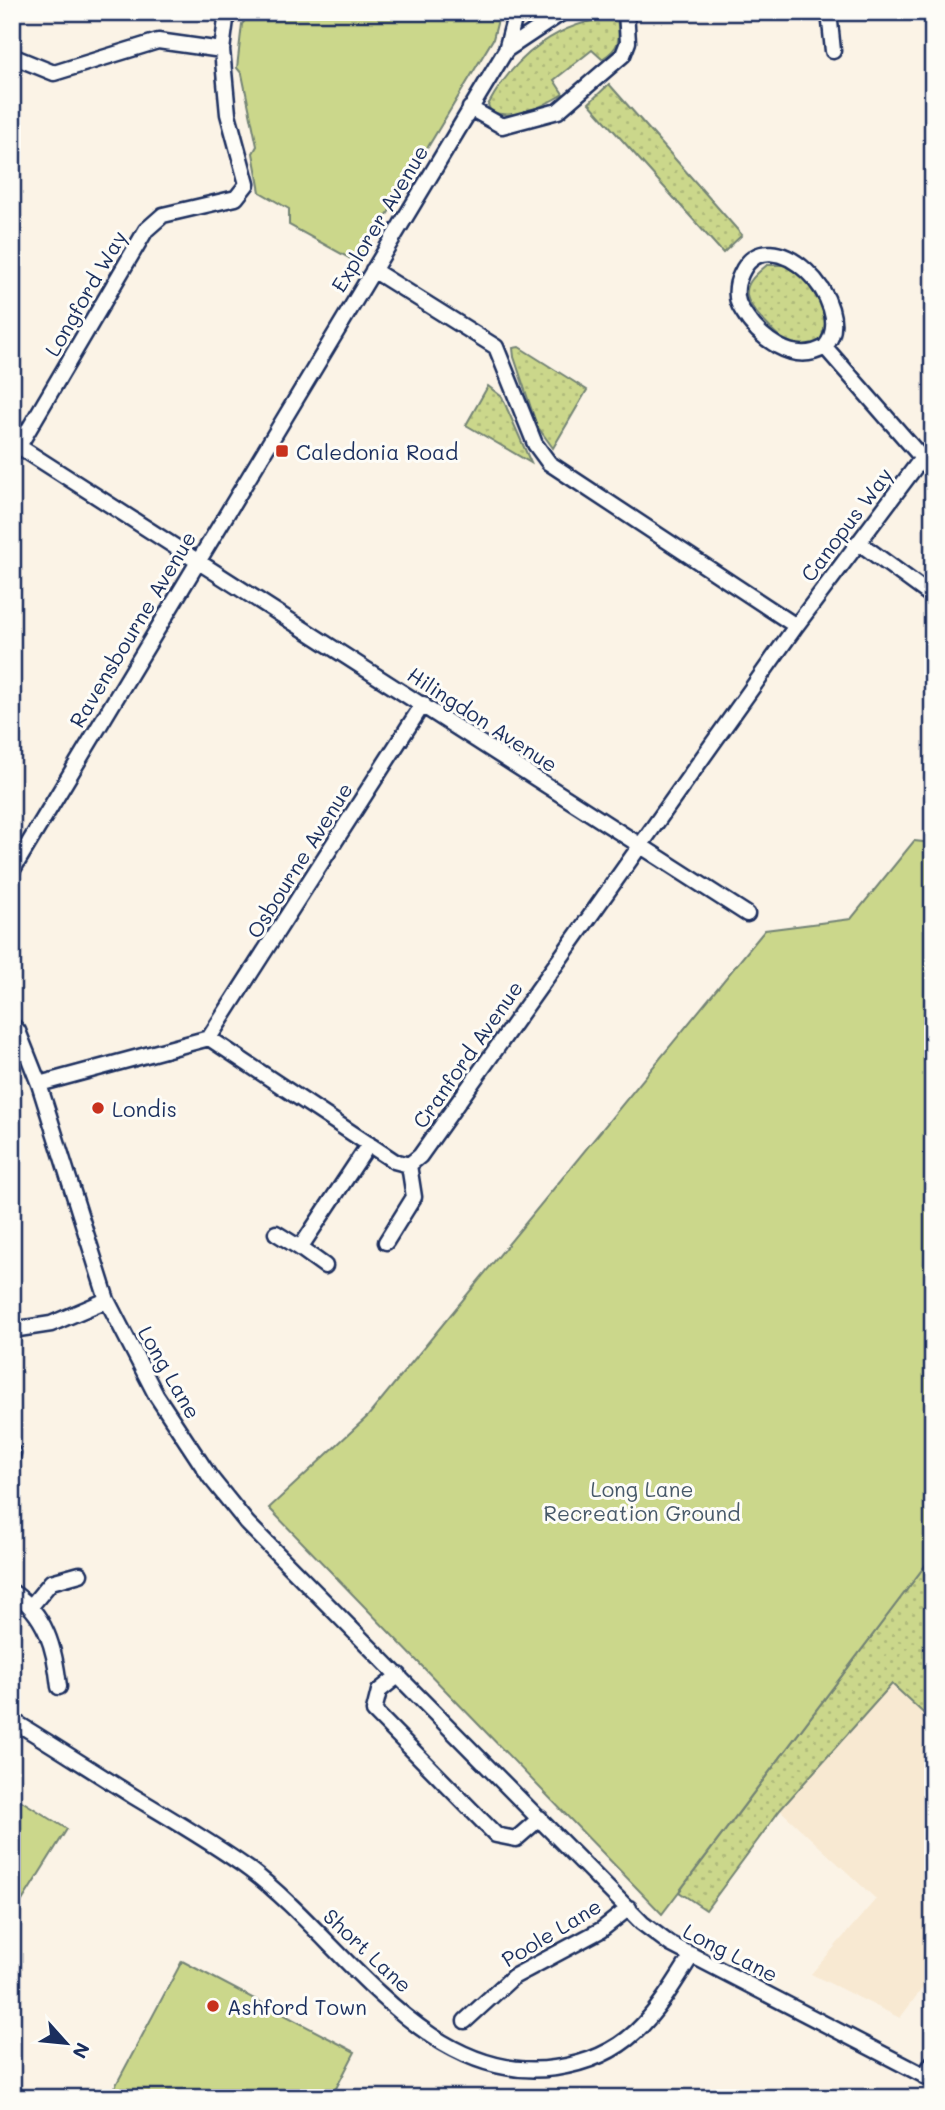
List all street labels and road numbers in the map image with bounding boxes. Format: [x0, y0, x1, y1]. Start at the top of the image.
street label: Explorer Avenue [324, 140, 434, 296]
street label: Longford Way [38, 225, 132, 361]
street label: Canopus Way [794, 462, 898, 586]
street label: Ravensbourne Avenue [63, 526, 201, 732]
street label: Hilingdon Avenue [403, 660, 563, 778]
street label: Osbourne Avenue [240, 777, 358, 943]
street label: Cranford Avenue [406, 975, 528, 1133]
street label: Long Lane [133, 1321, 207, 1423]
street label: Poole Lane [496, 1892, 606, 1972]
street label: Short Lane [318, 1902, 418, 1998]
street label: Long Lane [679, 1917, 783, 1987]

